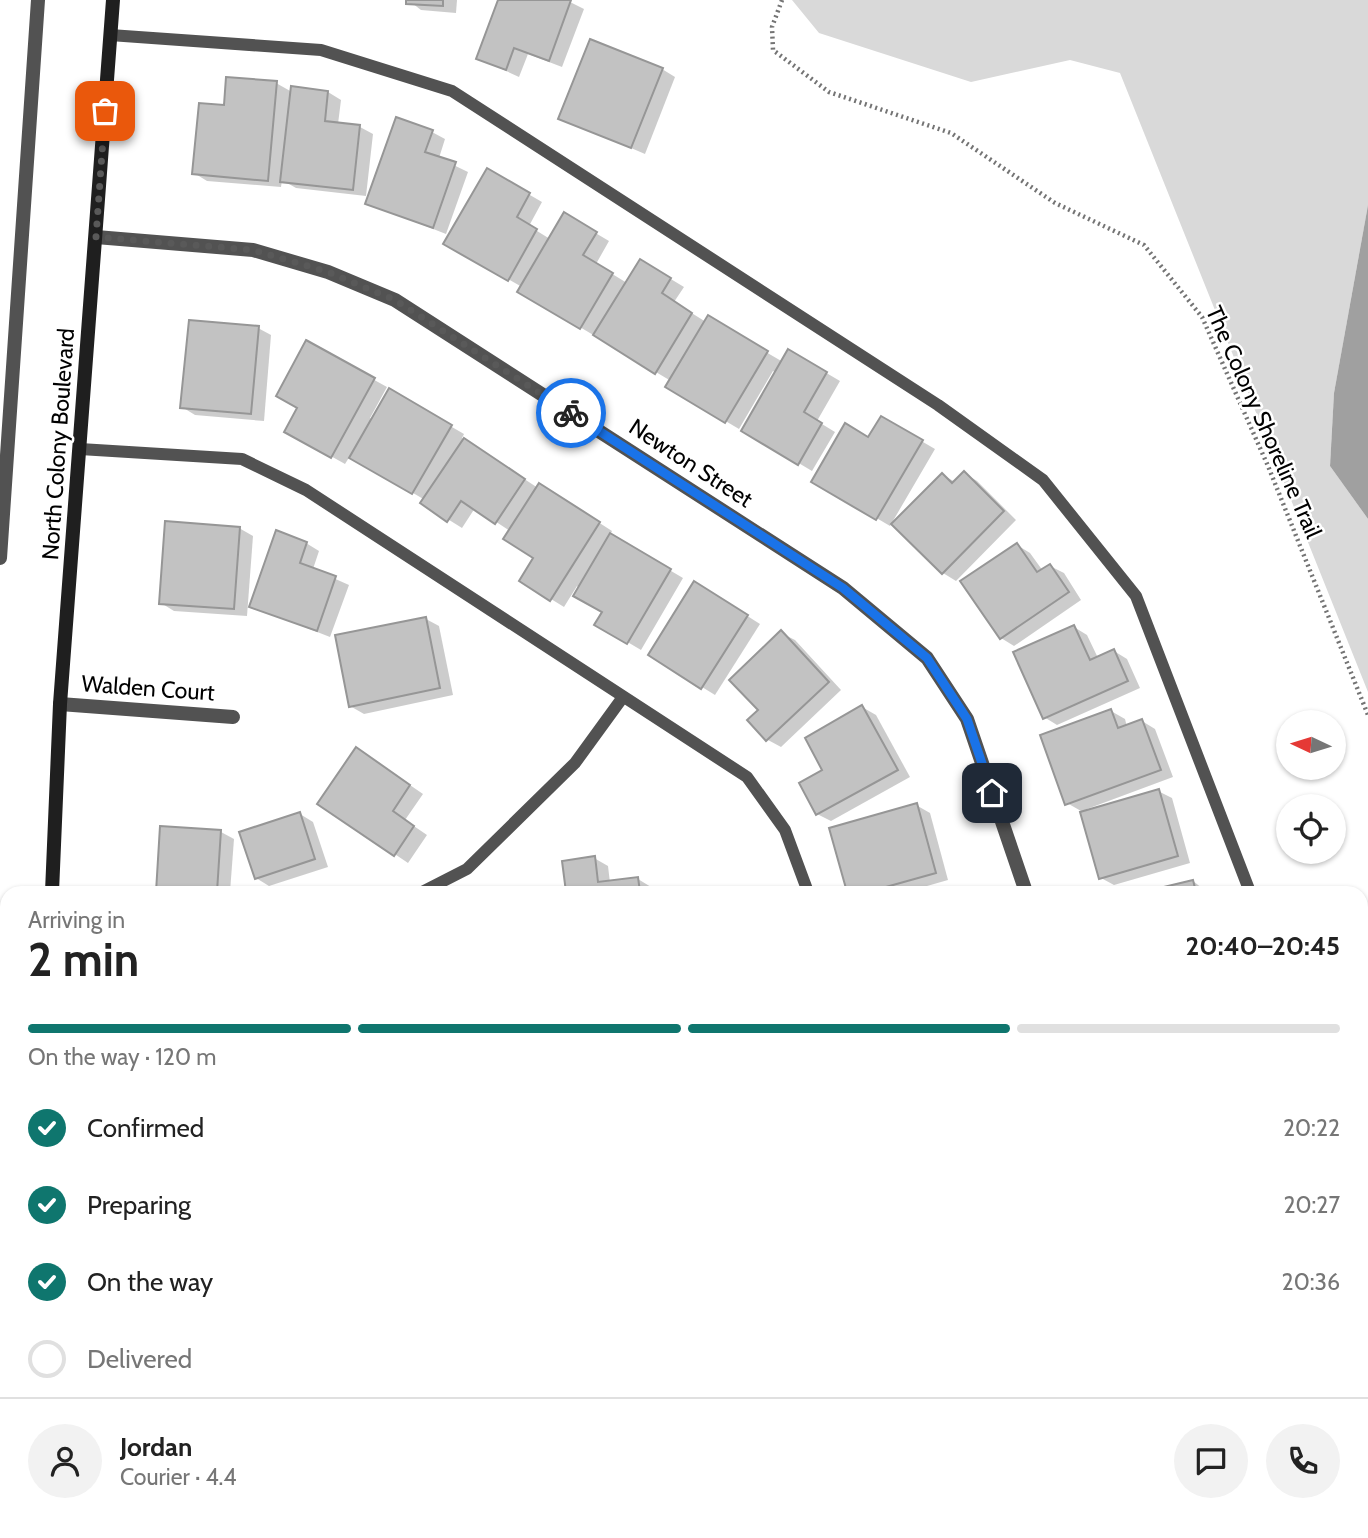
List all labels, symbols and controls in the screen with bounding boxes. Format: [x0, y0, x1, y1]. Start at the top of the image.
pin [75, 81, 135, 141]
icon: bag [86, 92, 124, 130]
street label: The Colony Shoreline Trail [1200, 302, 1328, 543]
street label: North Colony Boulevard [36, 327, 80, 561]
courier [536, 378, 606, 448]
icon: bike [552, 394, 590, 432]
street label: Newton Street [624, 413, 758, 513]
street label: Walden Court [81, 669, 216, 707]
north arrow [1276, 710, 1346, 780]
map controls [1276, 710, 1346, 864]
pin [962, 763, 1022, 823]
icon: home [973, 774, 1011, 812]
button: locate [1276, 794, 1346, 864]
text: Arriving in [28, 906, 125, 934]
text: 20:40–20:45 [1186, 930, 1340, 962]
text: 2 min [28, 932, 139, 988]
text: On the way · 120 m [28, 1043, 216, 1071]
icon: check [28, 1109, 66, 1147]
text: Confirmed [87, 1112, 204, 1144]
text: 20:22 [1283, 1114, 1340, 1142]
icon: check [28, 1186, 66, 1224]
text: Preparing [87, 1189, 191, 1221]
text: 20:27 [1283, 1191, 1340, 1219]
icon: check [28, 1263, 66, 1301]
text: On the way [87, 1266, 213, 1298]
text: 20:36 [1282, 1268, 1340, 1296]
text: Delivered [87, 1343, 192, 1375]
button: person [28, 1424, 102, 1498]
button: chat [1174, 1424, 1248, 1498]
button: phone [1266, 1424, 1340, 1498]
text: Jordan [120, 1431, 192, 1463]
text: Courier · 4.4 [120, 1463, 237, 1491]

